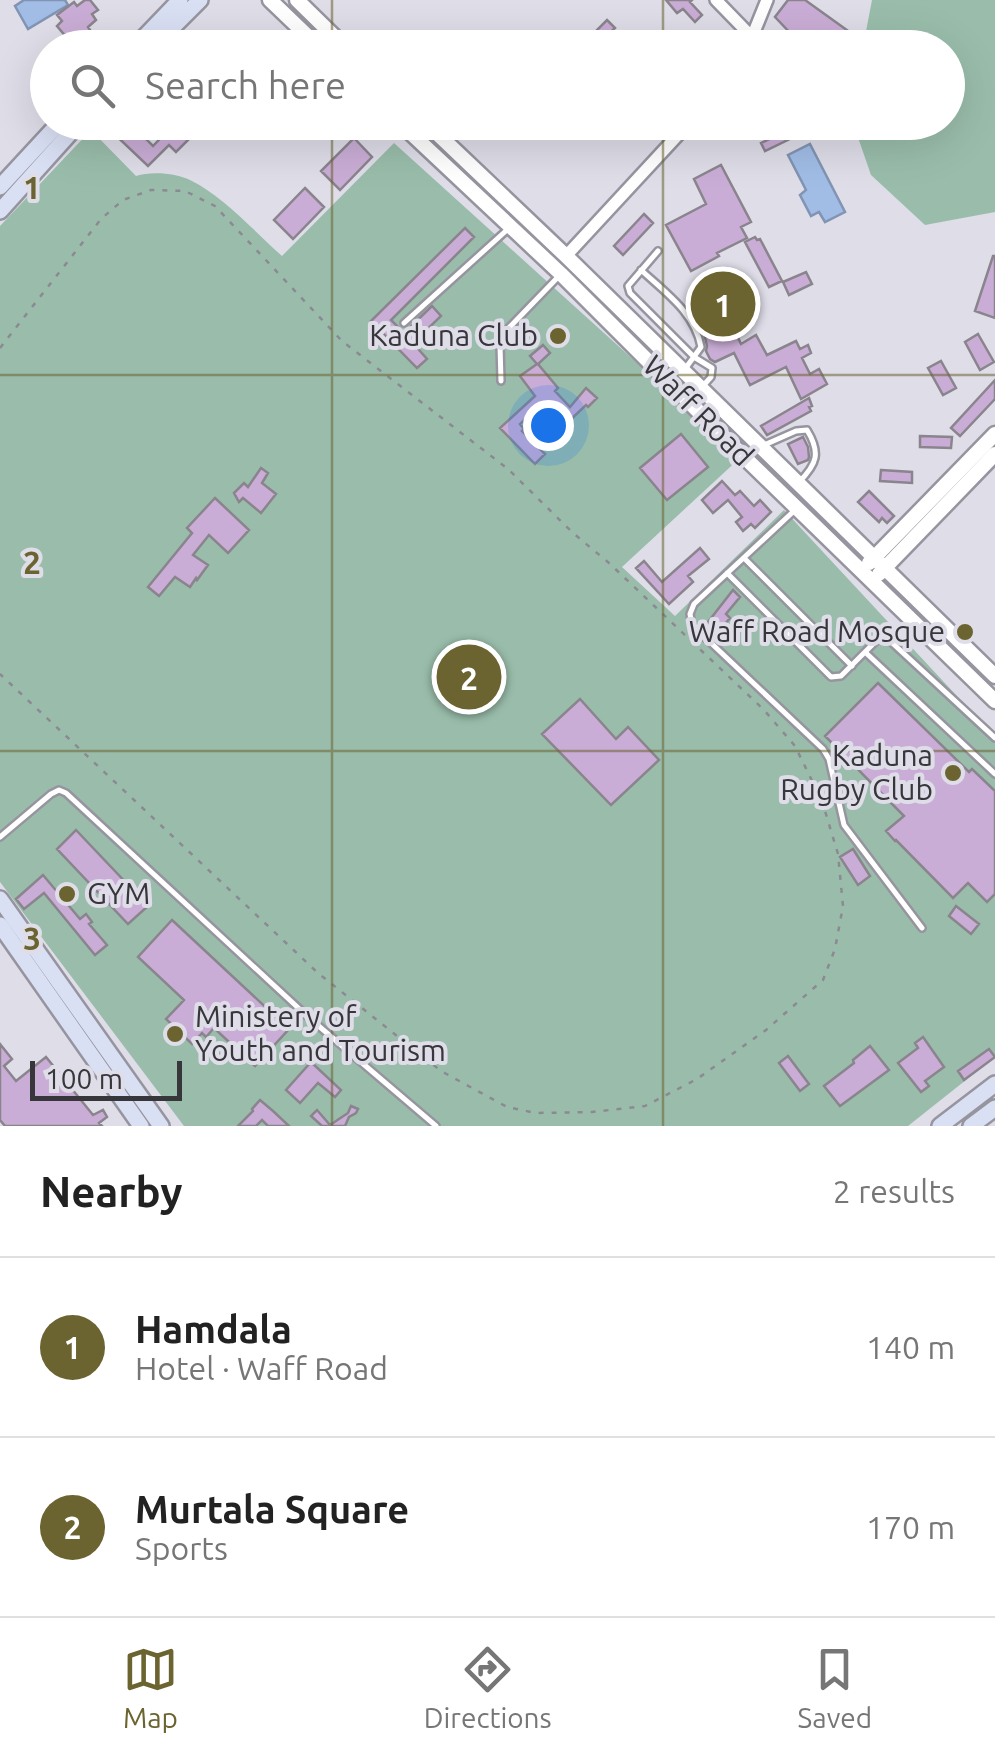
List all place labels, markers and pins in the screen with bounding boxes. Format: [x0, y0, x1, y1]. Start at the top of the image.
pin: 1 [690, 266, 756, 342]
place label: Kaduna Club [369, 318, 538, 352]
marker: Kaduna Club [547, 325, 569, 347]
place label: Waff Road Mosque [689, 614, 945, 648]
marker: Waff Road Mosque [954, 621, 976, 643]
pin: 2 [436, 640, 502, 714]
place label: Kaduna Rugby Club [780, 738, 933, 806]
marker: Kaduna Rugby Club [942, 762, 964, 784]
place label: GYM [87, 876, 150, 910]
marker: GYM [56, 883, 78, 905]
place label: Ministery of Youth and Tourism [195, 999, 446, 1067]
marker: Ministery of Youth and Tourism [164, 1023, 186, 1045]

